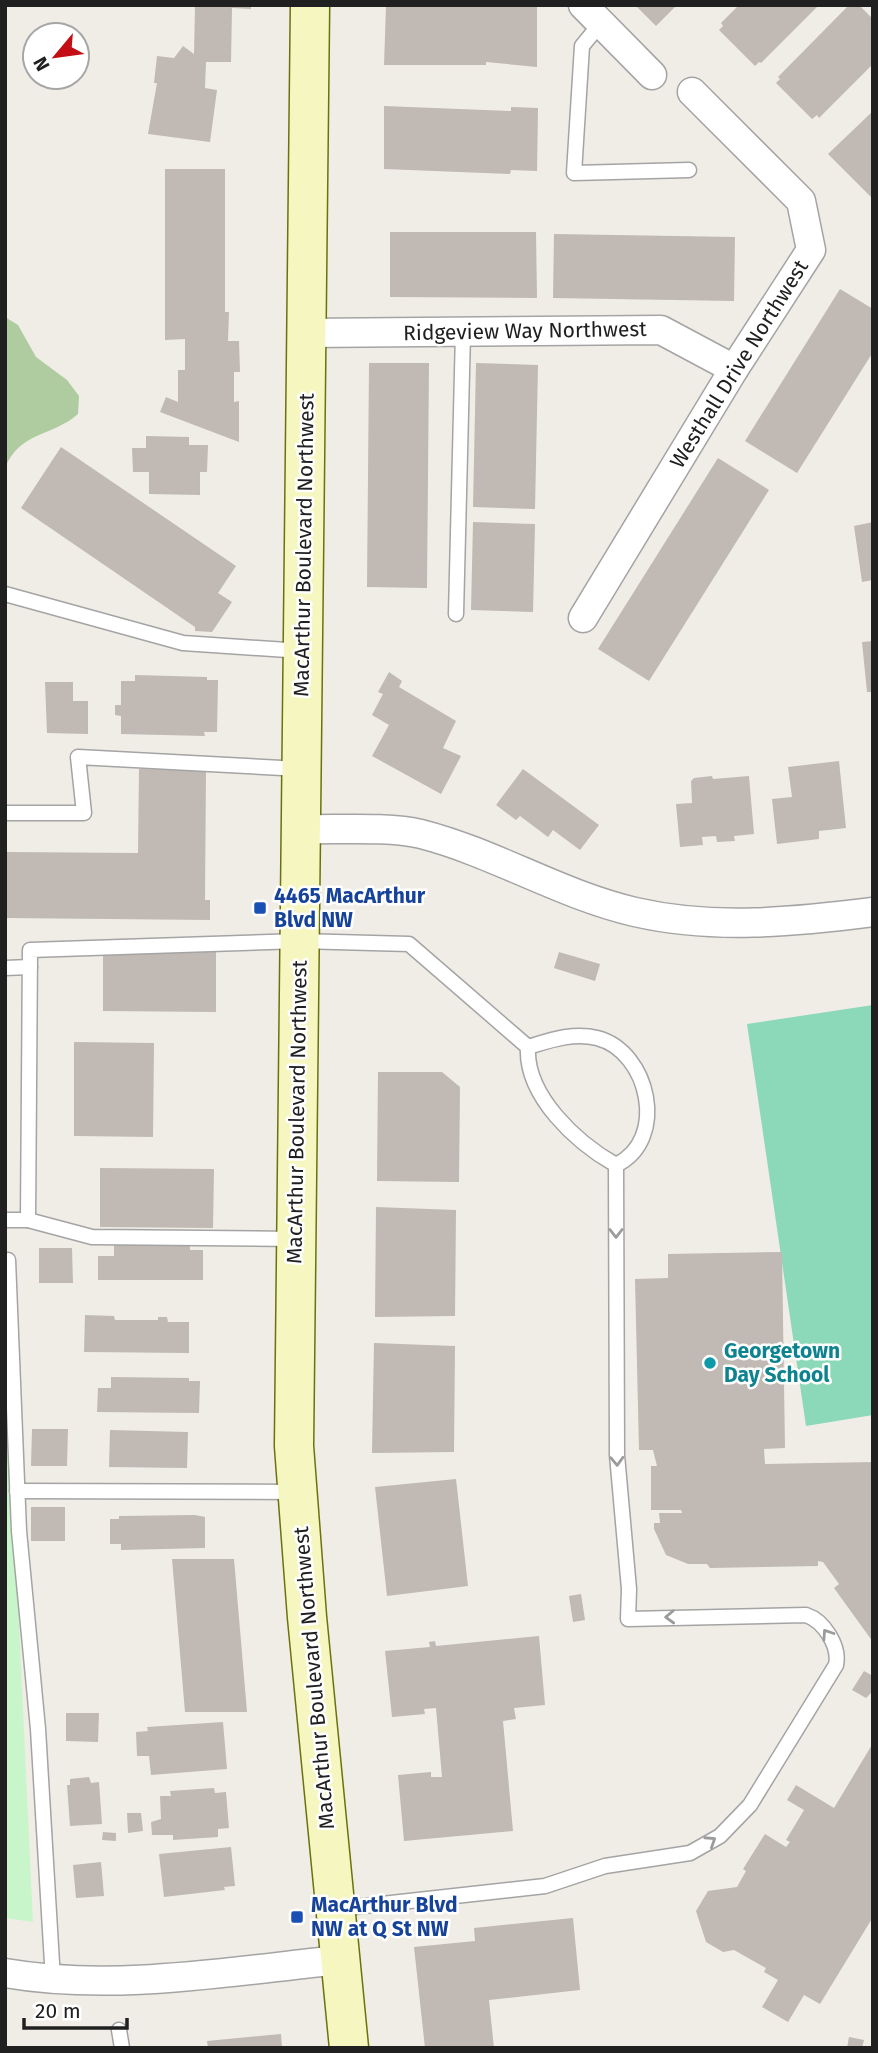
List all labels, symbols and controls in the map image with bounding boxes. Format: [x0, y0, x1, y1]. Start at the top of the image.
north arrow [21, 21, 91, 91]
text: N [28, 53, 55, 75]
street label: Westhall Drive Northwest [664, 255, 814, 473]
street label: Ridgeview Way Northwest [403, 316, 647, 346]
street label: MacArthur Boulevard Northwest [288, 392, 320, 697]
place label: 4465 MacArthur Blvd NW [274, 883, 426, 933]
marker: 4465 MacArthur Blvd NW [252, 900, 268, 916]
street label: MacArthur Boulevard Northwest [281, 959, 313, 1264]
one-way arrow [608, 1228, 624, 1239]
place label: Georgetown Day School [724, 1338, 840, 1388]
marker: Georgetown Day School [702, 1355, 718, 1371]
one-way arrow [609, 1456, 625, 1466]
street label: MacArthur Boulevard Northwest [288, 1525, 340, 1831]
one-way arrow [665, 1610, 676, 1625]
one-way arrow [823, 1629, 835, 1642]
one-way arrow [703, 1837, 716, 1850]
place label: MacArthur Blvd NW at Q St NW [311, 1892, 458, 1942]
marker: MacArthur Blvd NW at Q St NW [289, 1909, 305, 1925]
scale bar [24, 1986, 128, 2030]
text: 20 m [35, 1998, 81, 2024]

